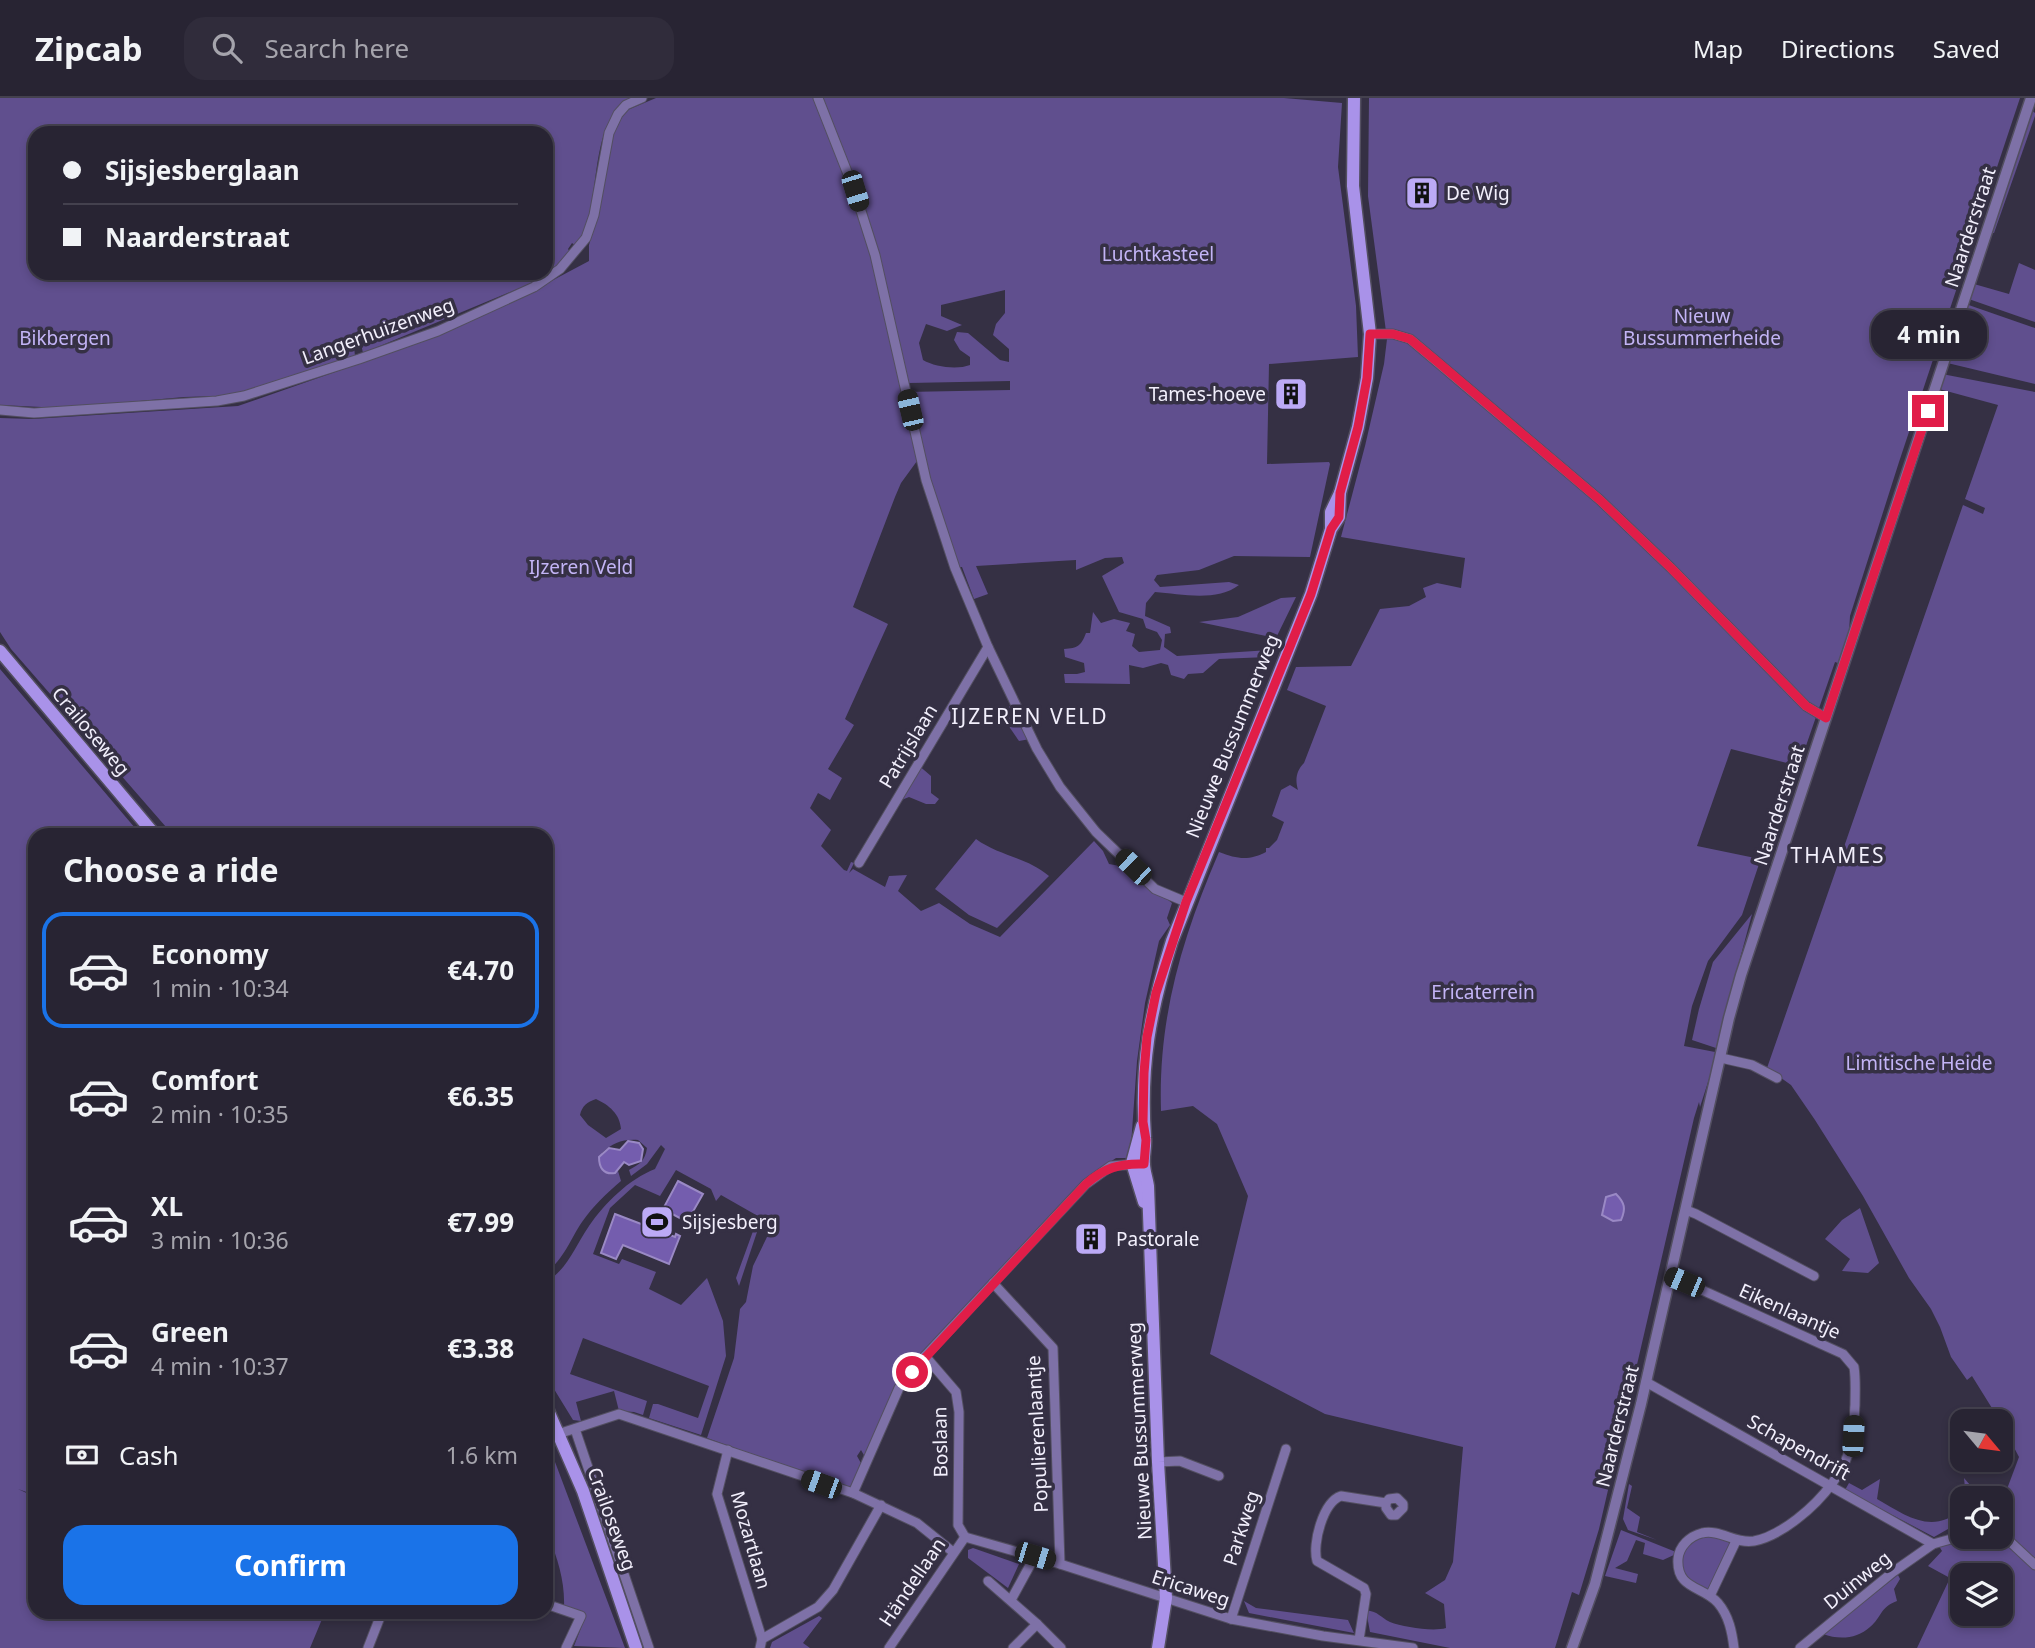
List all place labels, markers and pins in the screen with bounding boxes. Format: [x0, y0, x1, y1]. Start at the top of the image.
building icon: De Wig [1403, 174, 1441, 212]
place label: De Wig [1446, 180, 1510, 206]
building icon: Tames-hoeve [1272, 375, 1310, 413]
place label: Tames-hoeve [1149, 381, 1266, 407]
sports icon: Sijsjesberg [638, 1203, 676, 1241]
place label: Sijsjesberg [682, 1209, 778, 1235]
building icon: Pastorale [1072, 1220, 1110, 1258]
place label: Pastorale [1116, 1226, 1199, 1252]

